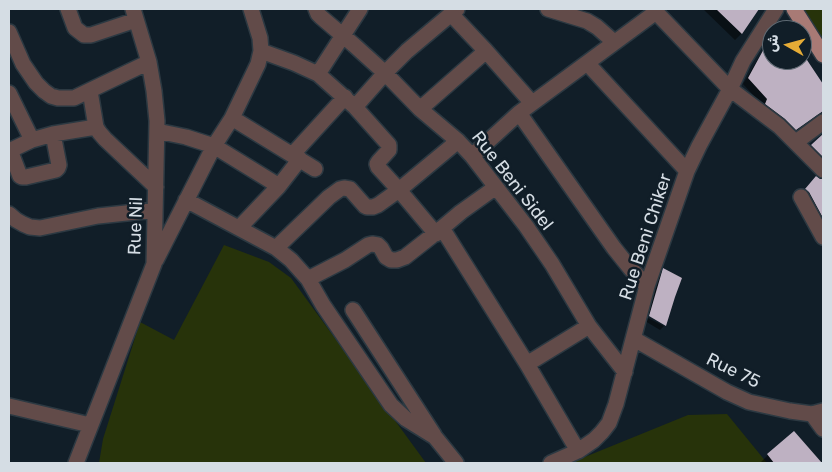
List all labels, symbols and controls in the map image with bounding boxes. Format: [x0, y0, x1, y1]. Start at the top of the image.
north arrow [762, 20, 812, 70]
text: ش [763, 33, 782, 53]
street label: Rue Beni Sidel [467, 127, 557, 235]
street label: Rue Beni Chiker [615, 171, 677, 303]
street label: Rue Nil [124, 196, 148, 256]
street label: Rue 75 [703, 349, 763, 393]

